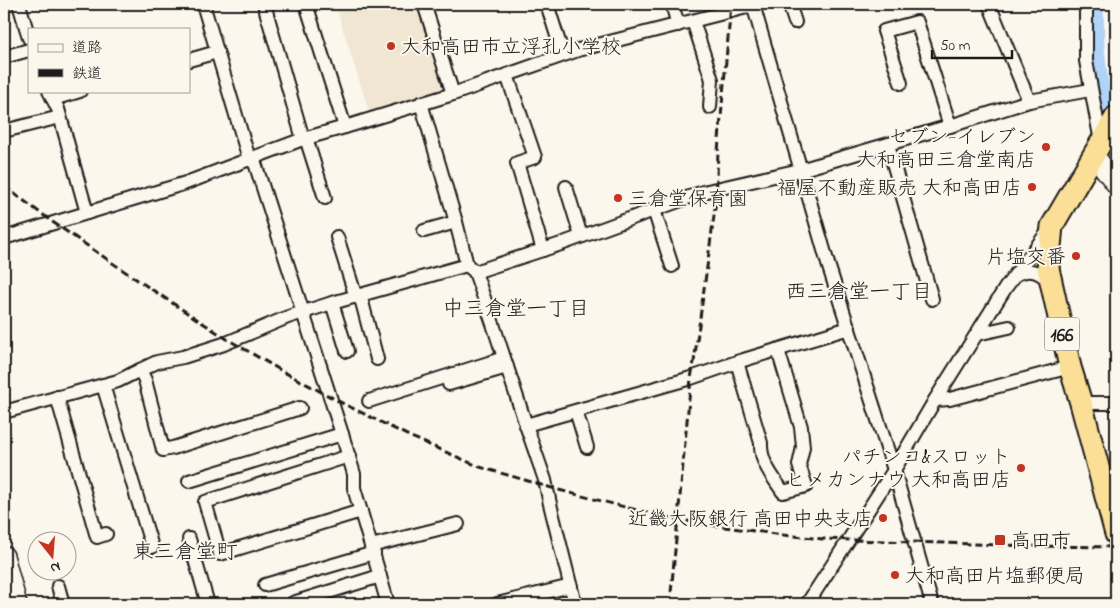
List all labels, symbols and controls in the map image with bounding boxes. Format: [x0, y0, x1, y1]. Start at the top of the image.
legend [28, 28, 190, 92]
scale bar [932, 28, 1012, 60]
place label: 大和高田市立浮孔小学校 [401, 34, 621, 63]
text: 50 m [940, 35, 971, 57]
text: 道路 [72, 37, 102, 59]
marker: 大和高田市立浮孔小学校 [385, 40, 397, 52]
text: 鉄道 [72, 63, 102, 85]
place label: セブン-イレブン 大和高田三倉堂南店 [856, 124, 1036, 176]
marker: セブン-イレブン 大和高田三倉堂南店 [1040, 141, 1052, 153]
place label: 福屋不動産販売 大和高田店 [777, 175, 1022, 204]
marker: 福屋不動産販売 大和高田店 [1026, 181, 1038, 193]
place label: 三倉堂保育園 [628, 186, 748, 215]
marker: 三倉堂保育園 [612, 192, 624, 204]
place label: 片塩交番 [986, 244, 1066, 273]
marker: 片塩交番 [1070, 250, 1082, 262]
district label: 西三倉堂一丁目 [786, 278, 933, 308]
district label: 中三倉堂一丁目 [443, 295, 590, 325]
road number: 166 [1044, 318, 1080, 350]
place label: パチンコ&スロット ヒメカンナウ 大和高田店 [786, 444, 1011, 496]
marker: パチンコ&スロット ヒメカンナウ 大和高田店 [1015, 462, 1027, 474]
place label: 近畿大阪銀行 高田中央支店 [628, 506, 873, 535]
marker: 近畿大阪銀行 高田中央支店 [877, 512, 889, 524]
place label: 高田市 [1011, 528, 1071, 557]
north arrow [28, 530, 78, 580]
marker: 高田市 [993, 533, 1007, 547]
district label: 東三倉堂町 [133, 538, 238, 568]
text: N [48, 556, 63, 578]
place label: 大和高田片塩郵便局 [905, 563, 1085, 592]
marker: 大和高田片塩郵便局 [889, 569, 901, 581]

